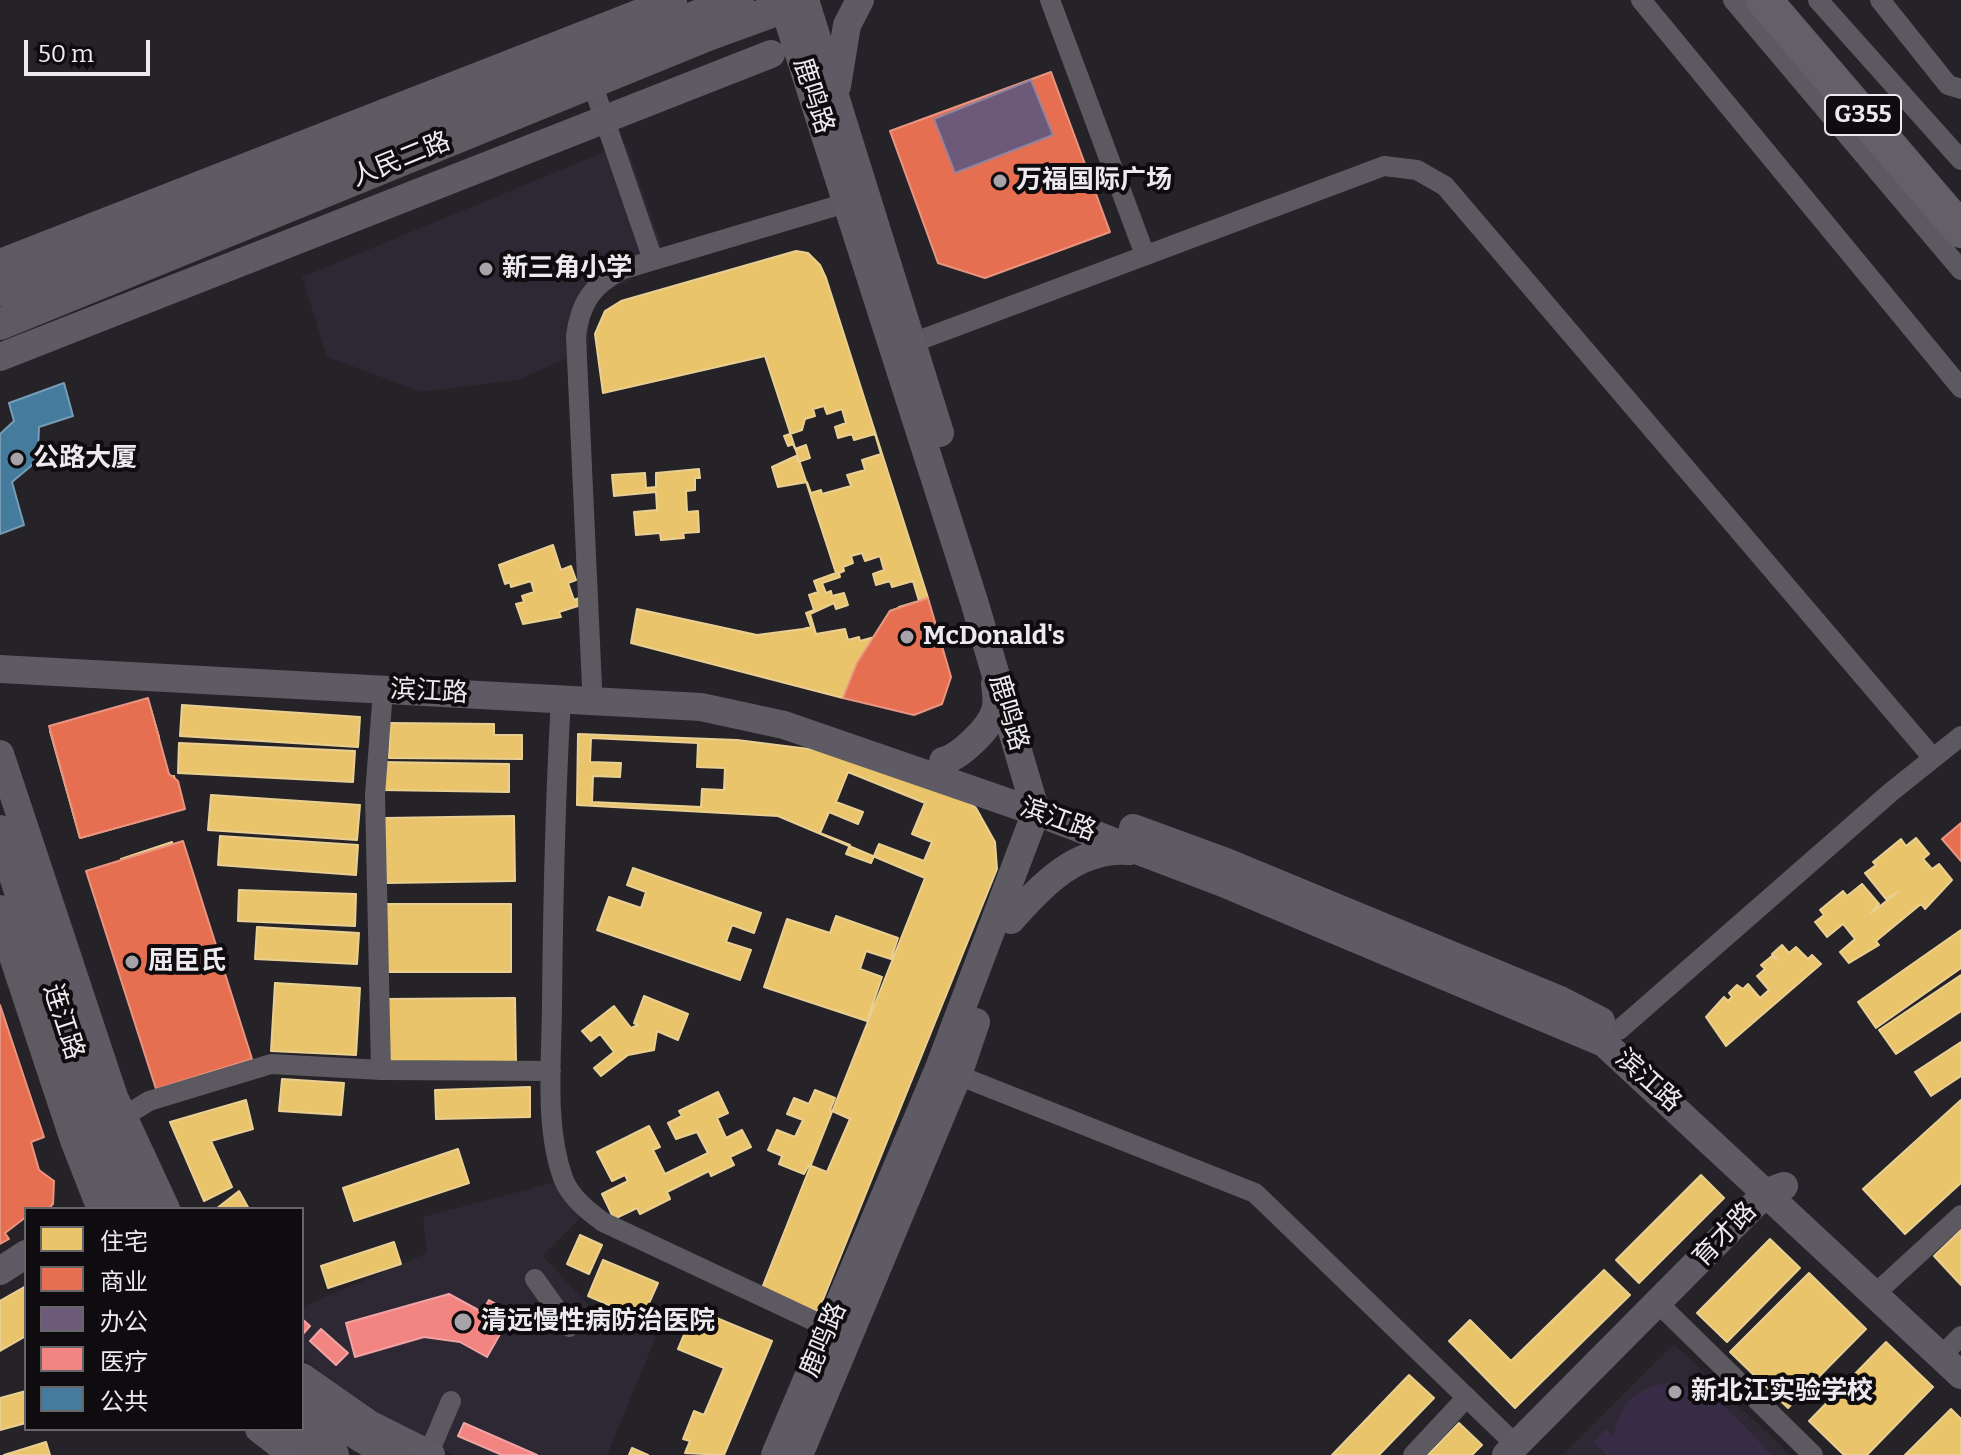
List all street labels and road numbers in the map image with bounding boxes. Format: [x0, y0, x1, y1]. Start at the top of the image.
street label: 鹿鸣路 [786, 54, 840, 138]
road number: G355 [1825, 95, 1901, 135]
street label: 人民二路 [347, 126, 455, 194]
street label: 鹿鸣路 [982, 671, 1034, 755]
street label: 滨江路 [389, 674, 469, 710]
street label: 滨江路 [1016, 792, 1100, 848]
street label: 连江路 [36, 980, 90, 1064]
street label: 滨江路 [1609, 1043, 1687, 1119]
street label: 育才路 [1687, 1196, 1763, 1274]
street label: 鹿鸣路 [794, 1298, 854, 1382]

